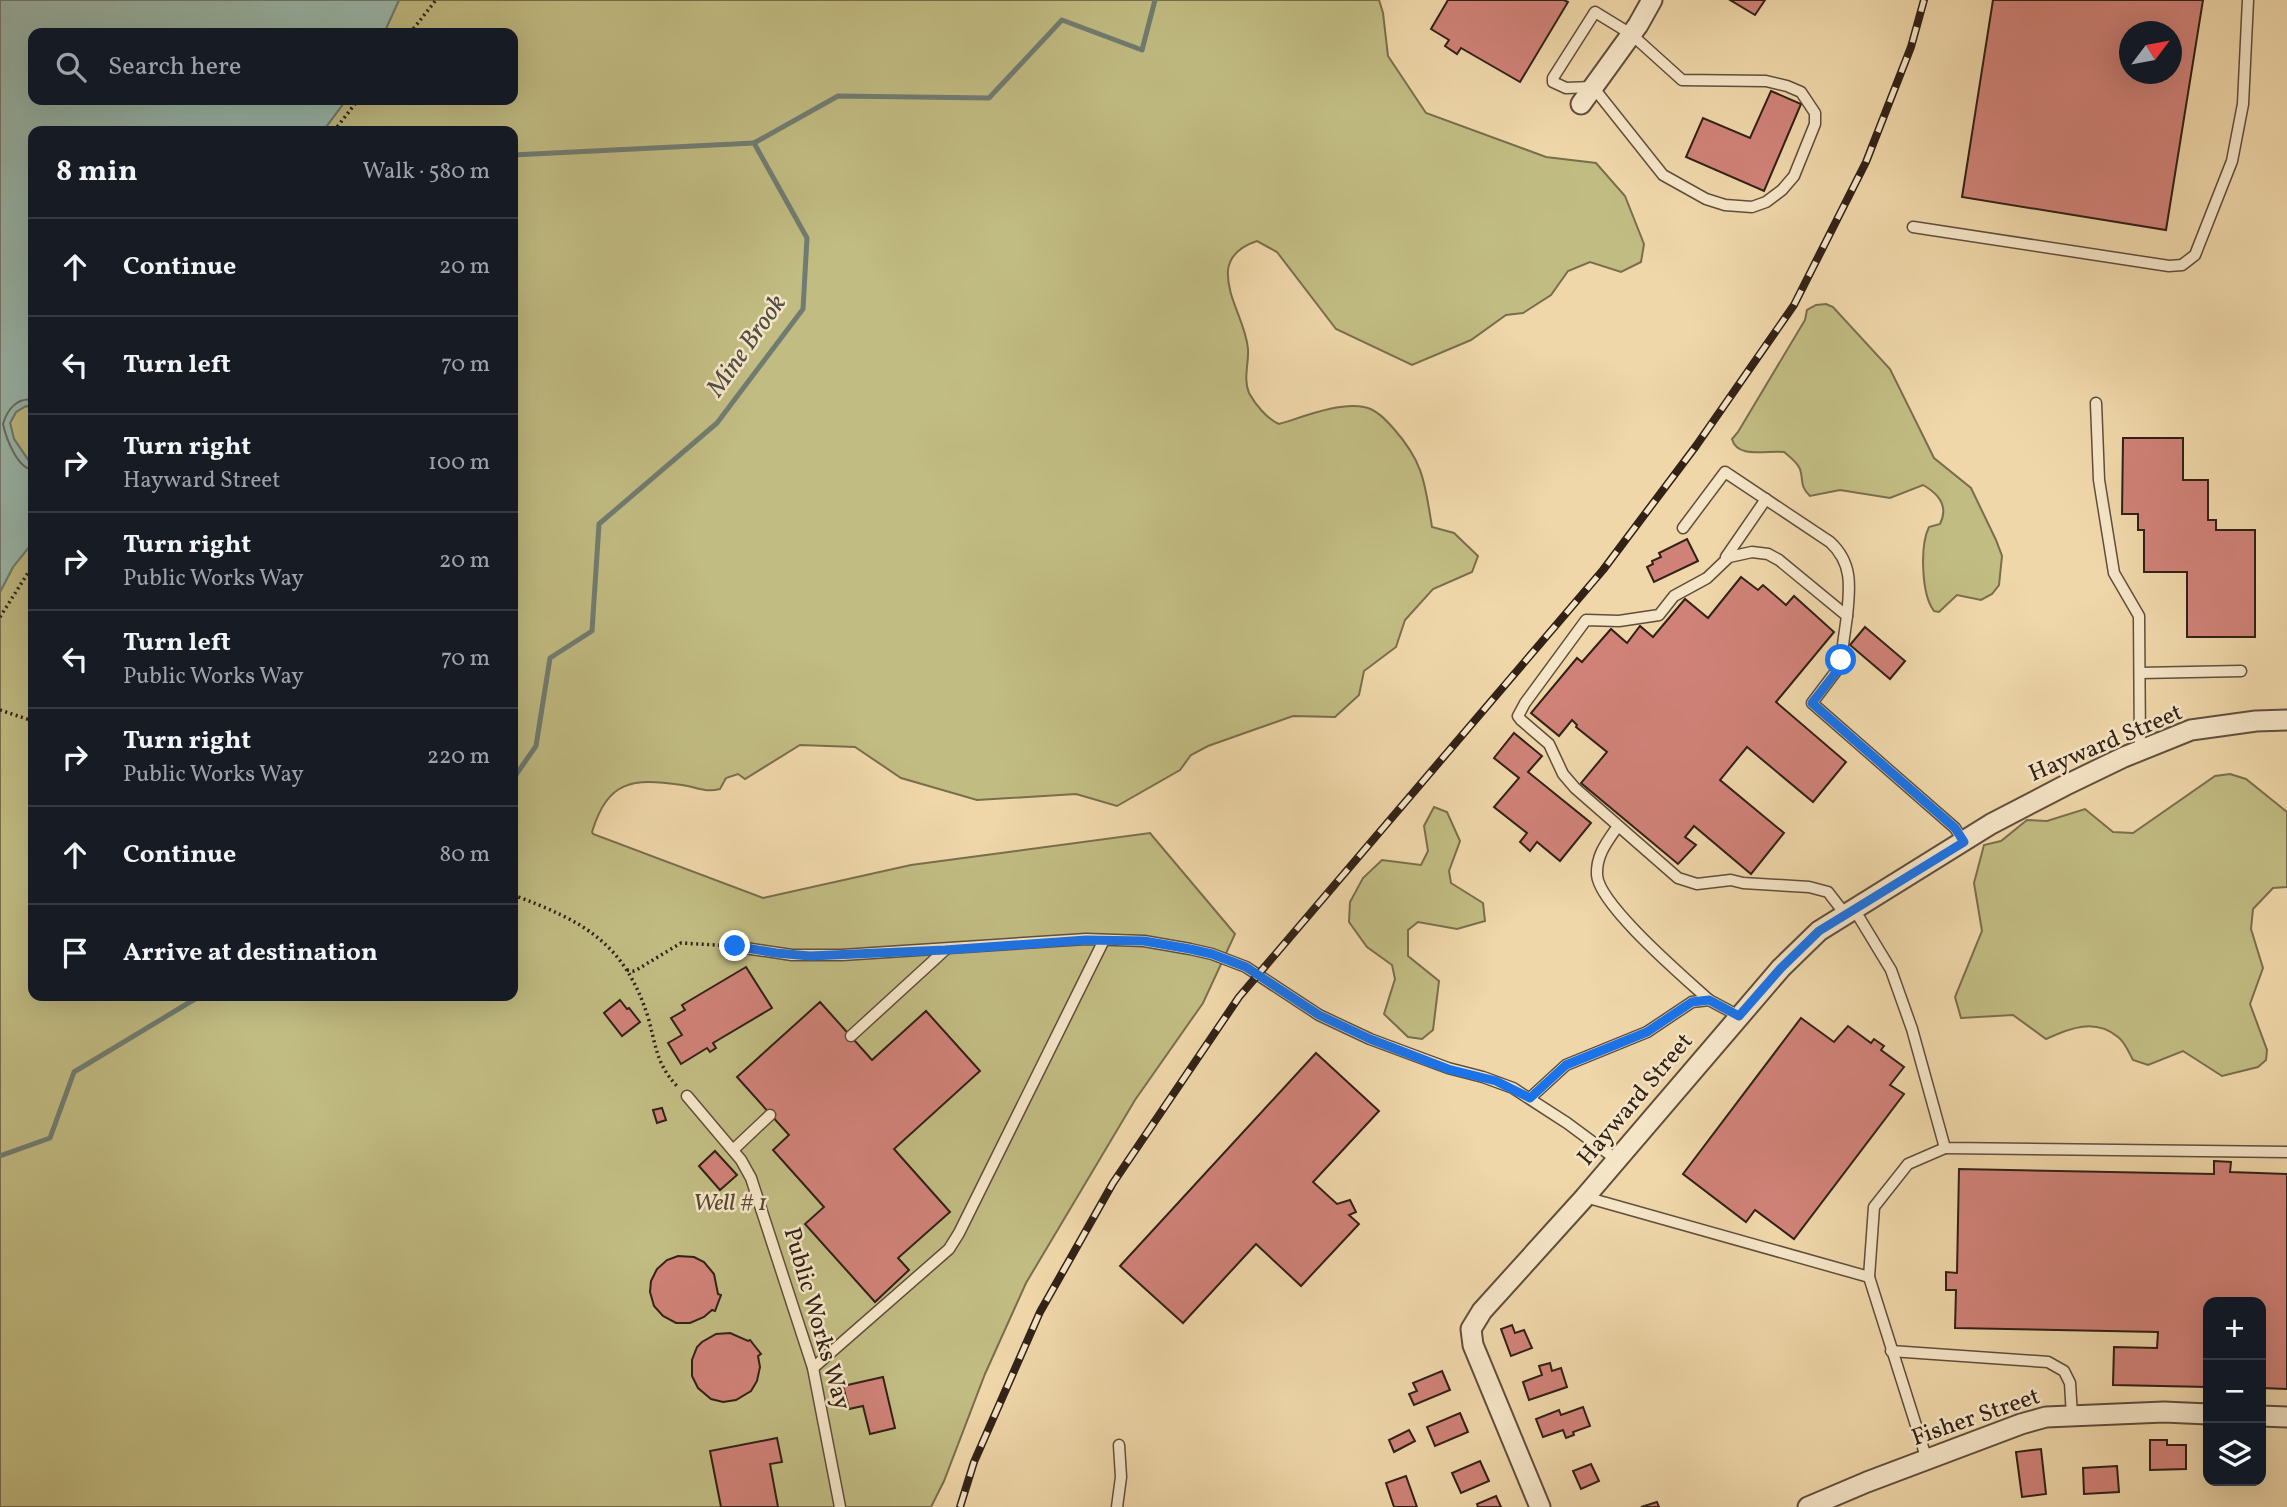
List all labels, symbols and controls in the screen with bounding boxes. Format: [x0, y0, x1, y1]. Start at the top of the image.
north arrow [2119, 21, 2182, 84]
search box [28, 28, 518, 105]
icon: search [52, 48, 90, 86]
text: Search here [108, 49, 241, 85]
text: 8 min [56, 151, 138, 193]
text: Walk · 580 m [362, 156, 490, 188]
icon: ahead [56, 248, 94, 286]
text: Continue [123, 249, 236, 285]
text: 20 m [439, 251, 490, 283]
water label: Mine Brook [698, 288, 795, 405]
icon: left [56, 346, 94, 384]
text: Turn left [123, 347, 231, 383]
text: 70 m [441, 349, 490, 381]
text: Turn right [123, 429, 251, 465]
icon: right [56, 444, 94, 482]
text: 100 m [428, 447, 490, 479]
text: Hayward Street [123, 465, 280, 497]
text: Turn right [123, 527, 251, 563]
icon: right [56, 542, 94, 580]
text: 20 m [439, 545, 490, 577]
text: Public Works Way [123, 563, 304, 595]
text: Turn left [123, 625, 231, 661]
icon: left [56, 640, 94, 678]
text: 70 m [441, 643, 490, 675]
route start [1825, 644, 1856, 675]
text: Public Works Way [123, 661, 304, 693]
street label: Hayward Street [2024, 696, 2188, 792]
text: Turn right [123, 723, 251, 759]
icon: right [56, 738, 94, 776]
text: 220 m [427, 741, 490, 773]
text: Public Works Way [123, 759, 304, 791]
icon: ahead [56, 836, 94, 874]
text: Continue [123, 837, 236, 873]
text: 80 m [440, 839, 490, 871]
route end [719, 930, 750, 961]
icon: arrive [56, 934, 94, 972]
text: Arrive at destination [123, 935, 378, 971]
street label: Hayward Street [1570, 1026, 1702, 1174]
park label: Well # 1 [693, 1187, 767, 1221]
street label: Public Works Way [774, 1224, 858, 1414]
map controls [2203, 1297, 2266, 1486]
button: + [2203, 1297, 2266, 1360]
button: − [2203, 1360, 2266, 1423]
street label: Fisher Street [1907, 1380, 2045, 1456]
button: layers [2203, 1423, 2266, 1486]

